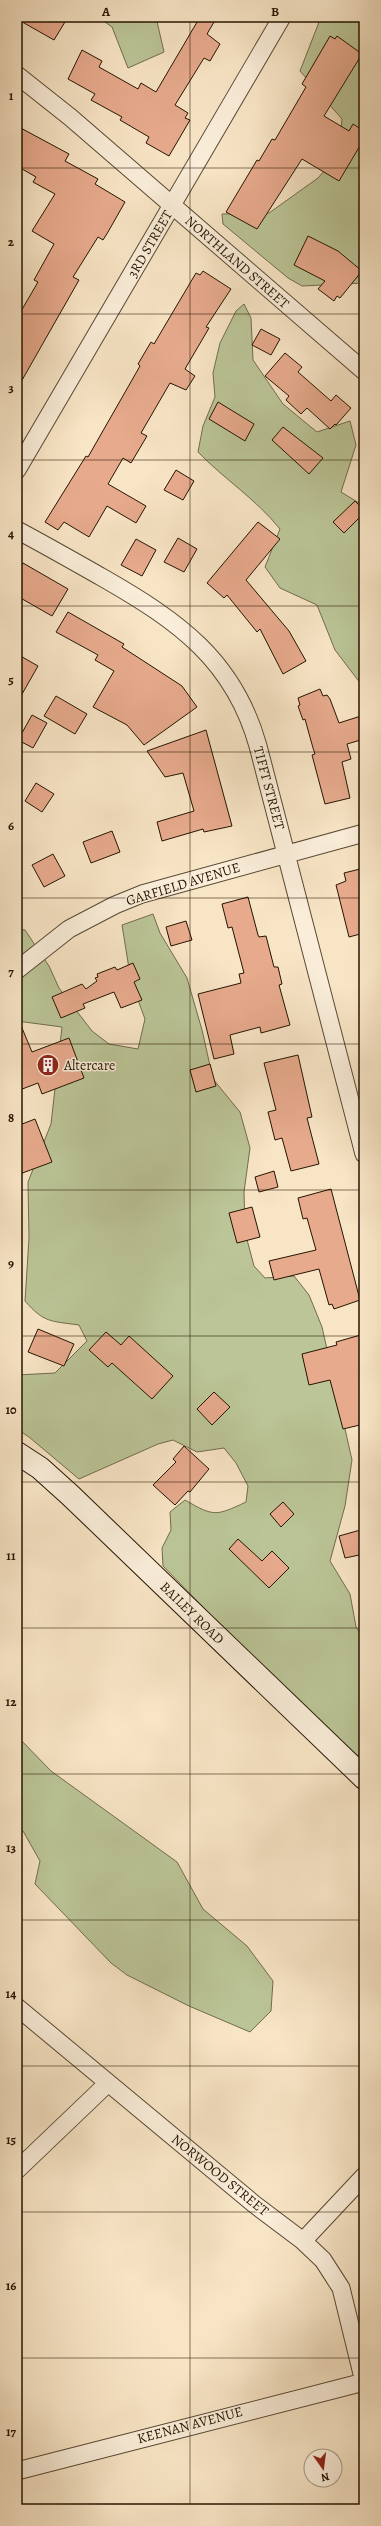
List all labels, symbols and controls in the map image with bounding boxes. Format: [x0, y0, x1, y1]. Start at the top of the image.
text: A [101, 3, 111, 20]
text: B [271, 3, 279, 20]
text: 1 [9, 87, 14, 104]
street label: 3RD STREET [123, 207, 177, 281]
street label: NORTHLAND STREET [181, 211, 294, 313]
text: 2 [8, 233, 15, 250]
text: 3 [8, 379, 14, 396]
text: 4 [8, 525, 14, 542]
text: 5 [8, 671, 14, 688]
street label: TIFFT STREET [249, 744, 289, 832]
text: 6 [8, 817, 14, 834]
street label: GARFIELD AVENUE [124, 858, 242, 910]
text: 7 [8, 963, 14, 980]
building icon: Altercare [35, 1052, 61, 1078]
place label: Altercare [63, 1056, 115, 1075]
text: 8 [8, 1109, 14, 1126]
text: 9 [8, 1255, 14, 1272]
text: 10 [5, 1401, 17, 1418]
text: 11 [6, 1547, 16, 1564]
street label: BAILEY ROAD [156, 1577, 228, 1649]
text: 12 [6, 1693, 17, 1710]
text: 13 [6, 1839, 17, 1856]
text: 14 [6, 1985, 16, 2002]
street label: NORWOOD STREET [167, 2130, 273, 2220]
text: 15 [6, 2131, 17, 2148]
text: 16 [6, 2277, 16, 2294]
street label: KEENAN AVENUE [135, 2402, 245, 2448]
text: 17 [6, 2423, 17, 2440]
north arrow [303, 2448, 343, 2488]
text: N [320, 2469, 331, 2485]

